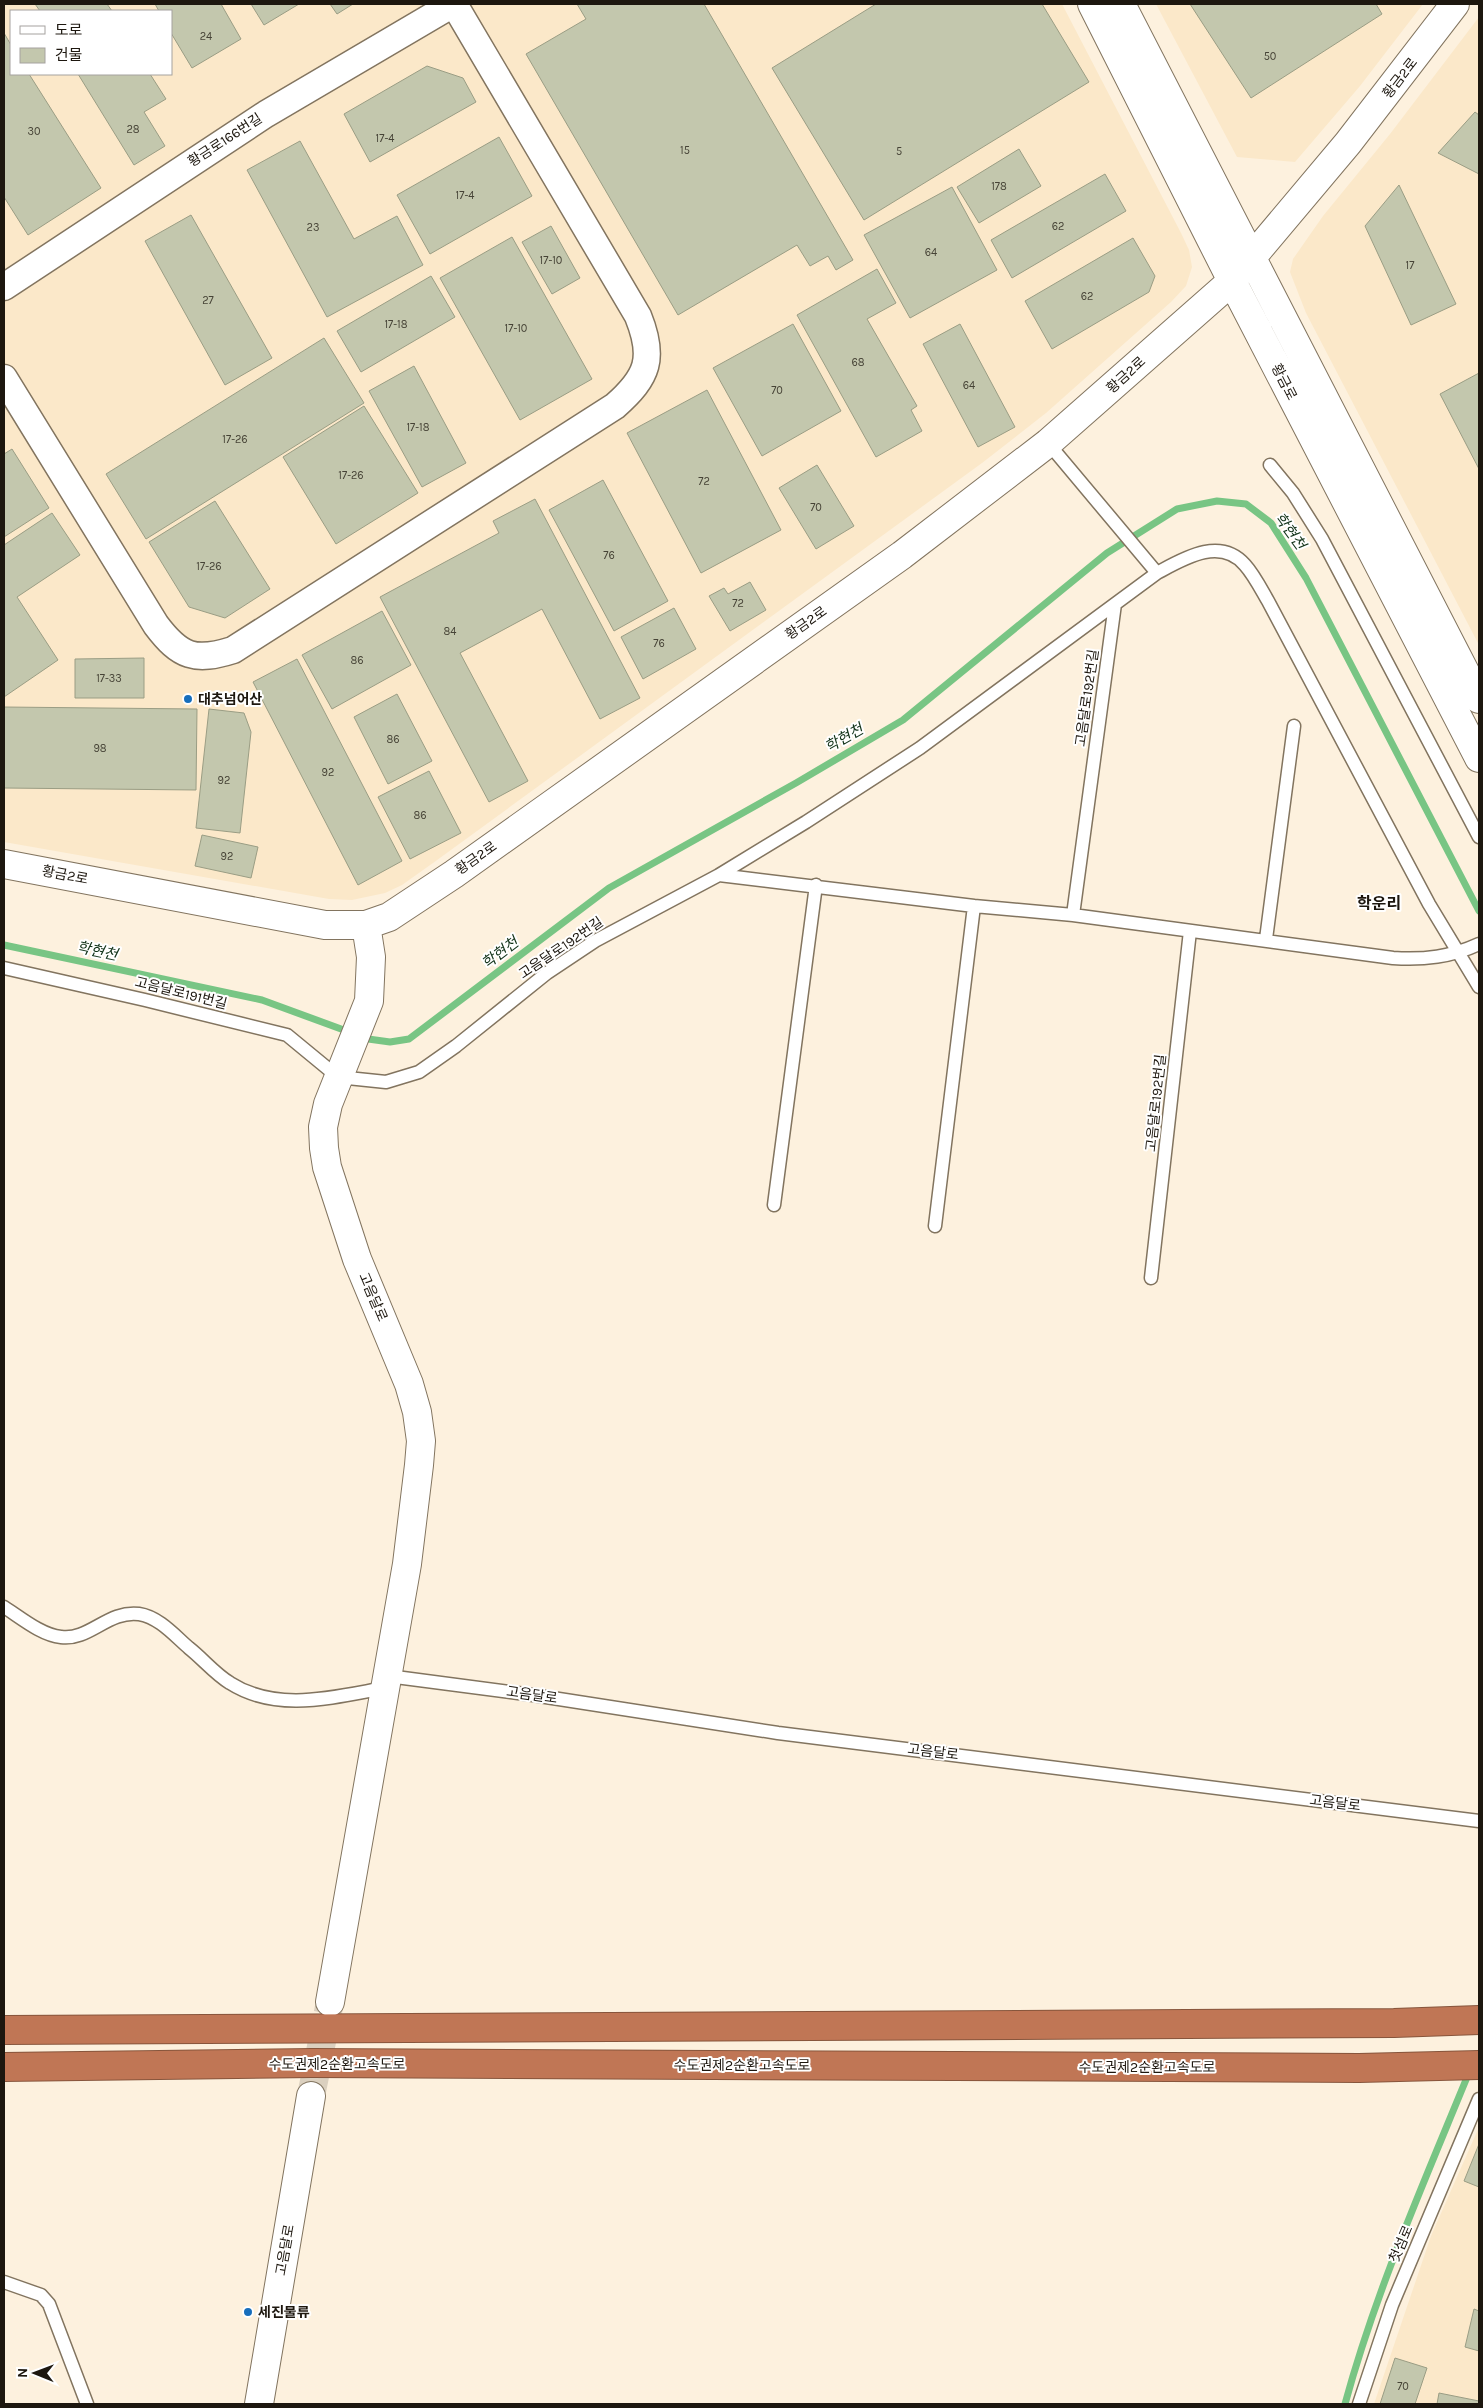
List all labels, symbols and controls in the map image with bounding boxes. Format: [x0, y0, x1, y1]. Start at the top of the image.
legend [10, 10, 172, 75]
text: 도로 [55, 21, 83, 39]
house number: 24 [200, 30, 212, 43]
text: 건물 [55, 46, 83, 64]
house number: 50 [1264, 50, 1276, 63]
street label: 황금2로 [1379, 54, 1421, 102]
street label: 황금로166번길 [185, 110, 265, 170]
house number: 28 [126, 123, 140, 136]
house number: 30 [27, 125, 41, 138]
house number: 17-4 [376, 132, 394, 145]
house number: 15 [680, 144, 690, 157]
house number: 5 [896, 145, 902, 158]
house number: 178 [991, 180, 1007, 193]
house number: 17-4 [456, 189, 474, 202]
house number: 62 [1052, 220, 1064, 233]
house number: 23 [307, 221, 319, 234]
house number: 64 [925, 246, 937, 259]
house number: 17-10 [540, 254, 562, 267]
house number: 17 [1406, 259, 1414, 272]
house number: 62 [1081, 290, 1093, 303]
house number: 27 [202, 294, 214, 307]
house number: 17-18 [384, 318, 408, 331]
house number: 17-10 [505, 322, 527, 335]
street label: 황금2로 [1103, 353, 1149, 397]
house number: 68 [851, 356, 865, 369]
street label: 황금로 [1268, 361, 1300, 403]
house number: 64 [963, 379, 975, 392]
house number: 70 [771, 384, 783, 397]
house number: 17-18 [406, 421, 430, 434]
house number: 17-26 [222, 433, 248, 446]
house number: 17-26 [338, 469, 364, 482]
house number: 72 [698, 475, 710, 488]
house number: 70 [810, 501, 822, 514]
water label: 학현천 [1271, 509, 1311, 555]
house number: 76 [603, 549, 615, 562]
house number: 17-26 [196, 560, 222, 573]
house number: 72 [732, 597, 744, 610]
street label: 황금2로 [782, 603, 830, 643]
house number: 84 [444, 625, 456, 638]
house number: 76 [653, 637, 665, 650]
street label: 고음달로192번길 [1072, 648, 1102, 748]
house number: 86 [350, 654, 364, 667]
house number: 17-33 [96, 672, 122, 685]
place label: 대추넘어산 [198, 691, 263, 708]
marker: 대추넘어산 [182, 693, 194, 705]
water label: 학현천 [822, 719, 868, 756]
house number: 86 [386, 733, 400, 746]
house number: 98 [93, 742, 107, 755]
house number: 92 [322, 766, 334, 779]
house number: 92 [218, 774, 230, 787]
house number: 86 [413, 809, 427, 822]
street label: 황금2로 [452, 838, 500, 878]
house number: 92 [221, 850, 233, 863]
street label: 황금2로 [40, 862, 90, 888]
district label: 학운리 [1357, 894, 1401, 913]
street label: 고음달로192번길 [516, 914, 606, 982]
water label: 학현천 [478, 932, 524, 973]
water label: 학현천 [75, 938, 121, 965]
street label: 고음달로191번길 [133, 973, 229, 1013]
street label: 고음달로192번길 [1142, 1053, 1170, 1153]
street label: 고음달로 [355, 1270, 391, 1324]
street label: 고음달로 [505, 1683, 559, 1707]
street label: 고음달로 [906, 1740, 960, 1764]
street label: 고음달로 [1308, 1791, 1362, 1815]
street label: 수도권제2순환고속도로 [269, 2056, 406, 2073]
street label: 수도권제2순환고속도로 [674, 2057, 811, 2074]
street label: 수도권제2순환고속도로 [1079, 2059, 1216, 2076]
street label: 고음달로 [272, 2223, 298, 2277]
street label: 첫섬로 [1386, 2223, 1416, 2265]
place label: 세진물류 [258, 2304, 310, 2321]
marker: 세진물류 [242, 2306, 254, 2318]
north arrow [10, 2348, 60, 2398]
text: N [14, 2368, 31, 2378]
house number: 70 [1397, 2380, 1409, 2393]

